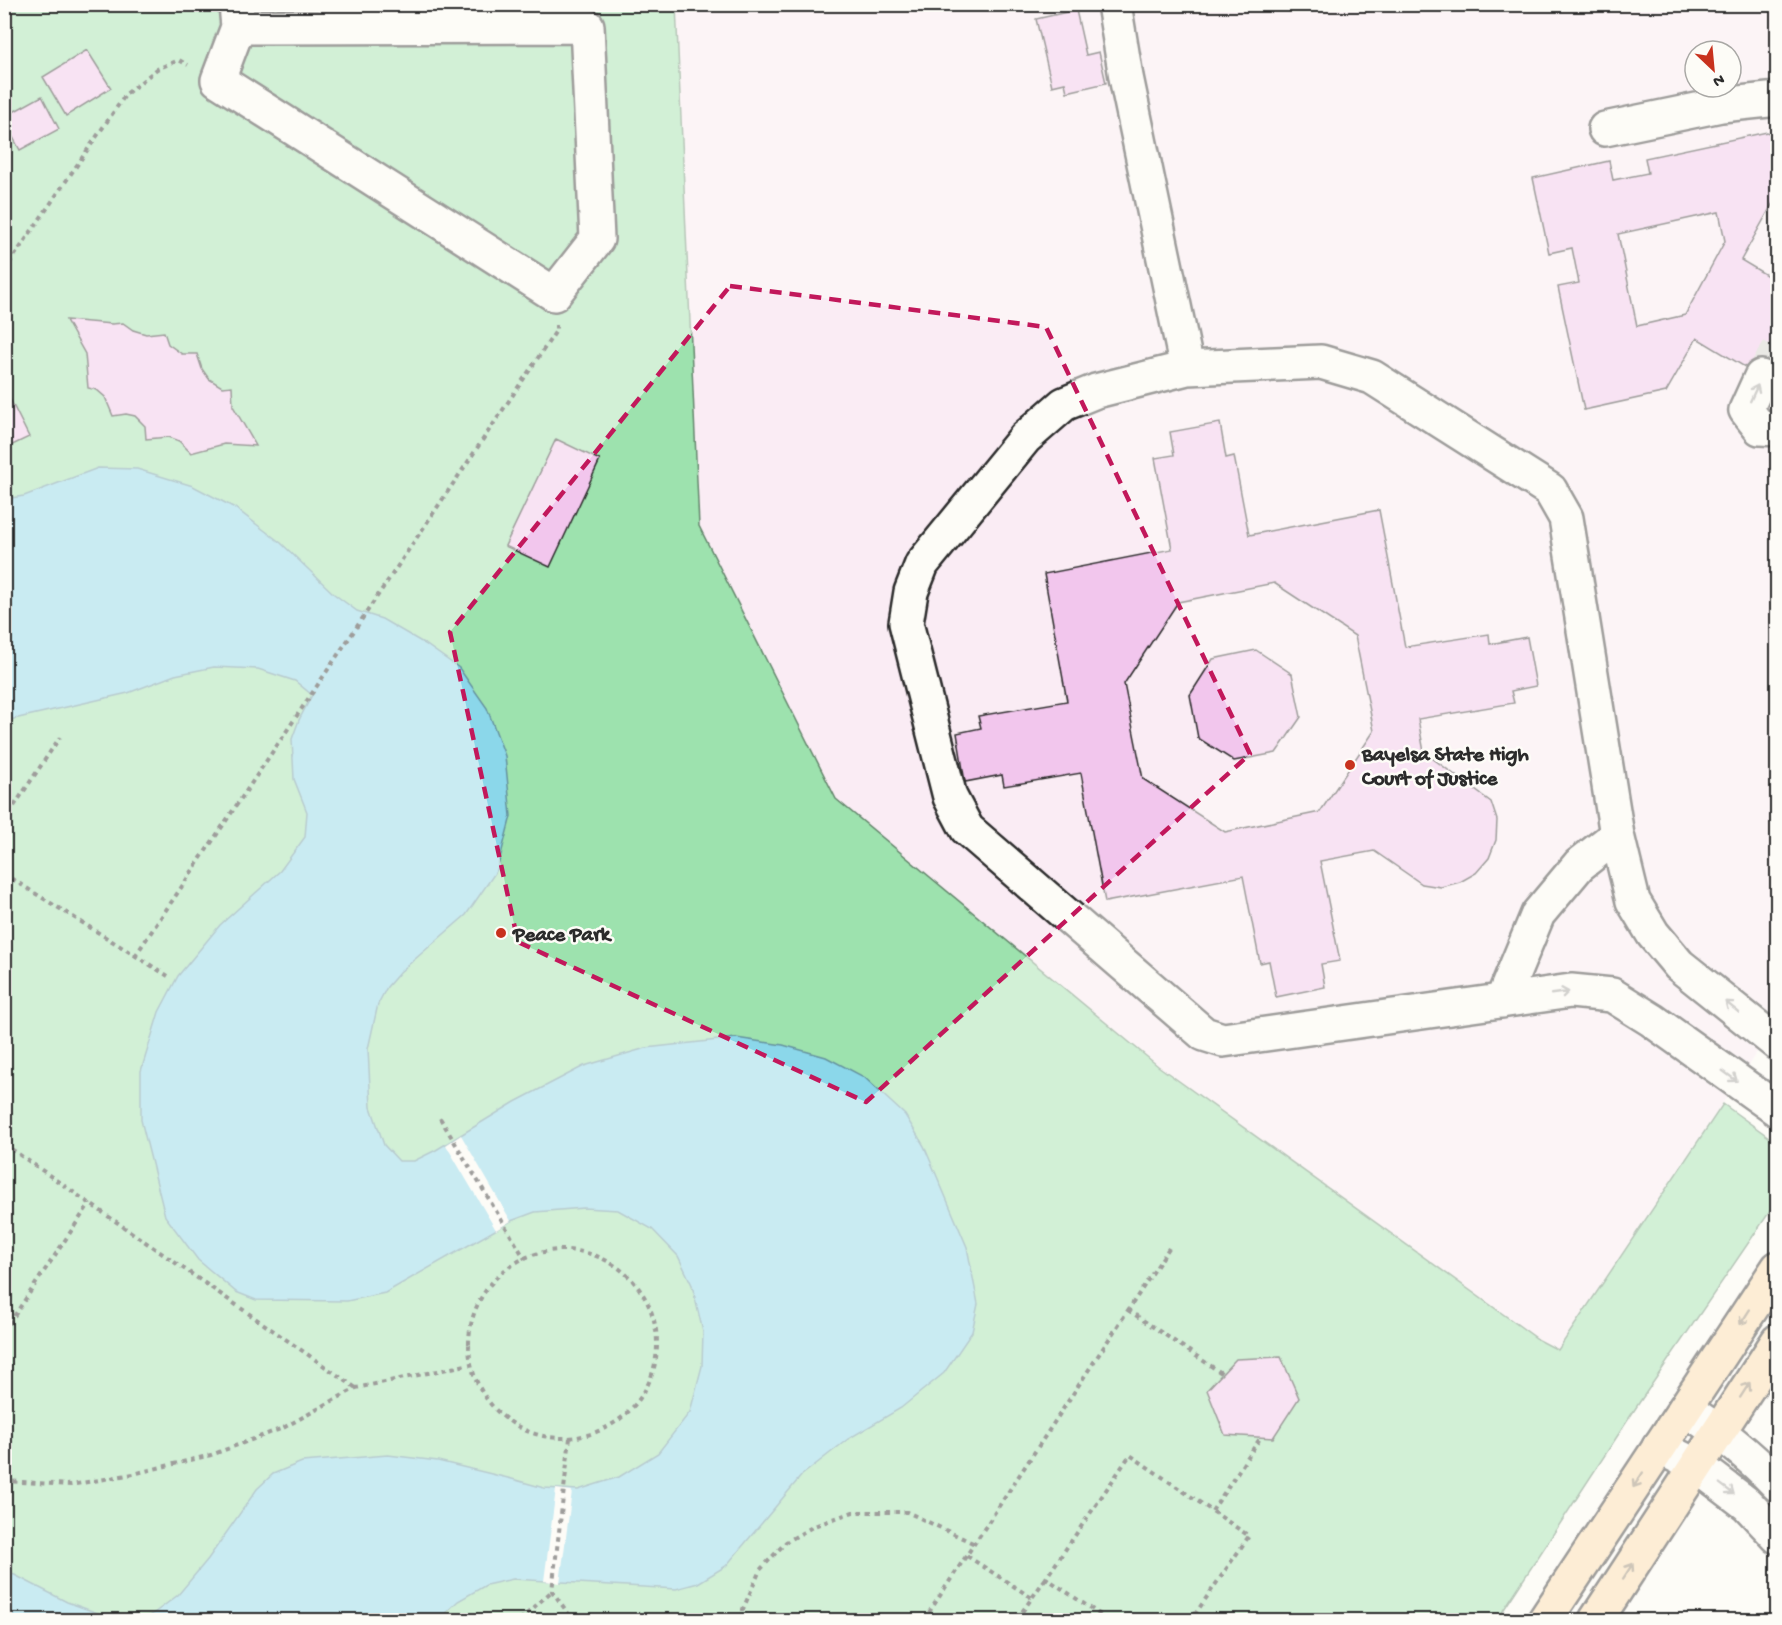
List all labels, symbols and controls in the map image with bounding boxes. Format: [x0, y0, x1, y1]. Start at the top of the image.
north arrow [1683, 39, 1743, 99]
text: N [1709, 69, 1727, 90]
one-way arrow [1749, 384, 1760, 402]
place label: Bayelsa State High Court of Justice [1361, 744, 1529, 793]
marker: Bayelsa State High Court of Justice [1343, 758, 1357, 772]
place label: Peace Park [512, 924, 613, 949]
marker: Peace Park [494, 926, 508, 940]
one-way arrow [1549, 987, 1569, 998]
one-way arrow [1724, 1001, 1740, 1014]
one-way arrow [1721, 1070, 1737, 1082]
one-way arrow [1739, 1308, 1751, 1325]
one-way arrow [1740, 1382, 1752, 1399]
one-way arrow [1632, 1471, 1644, 1487]
one-way arrow [1719, 1482, 1735, 1495]
one-way arrow [1622, 1564, 1634, 1580]

